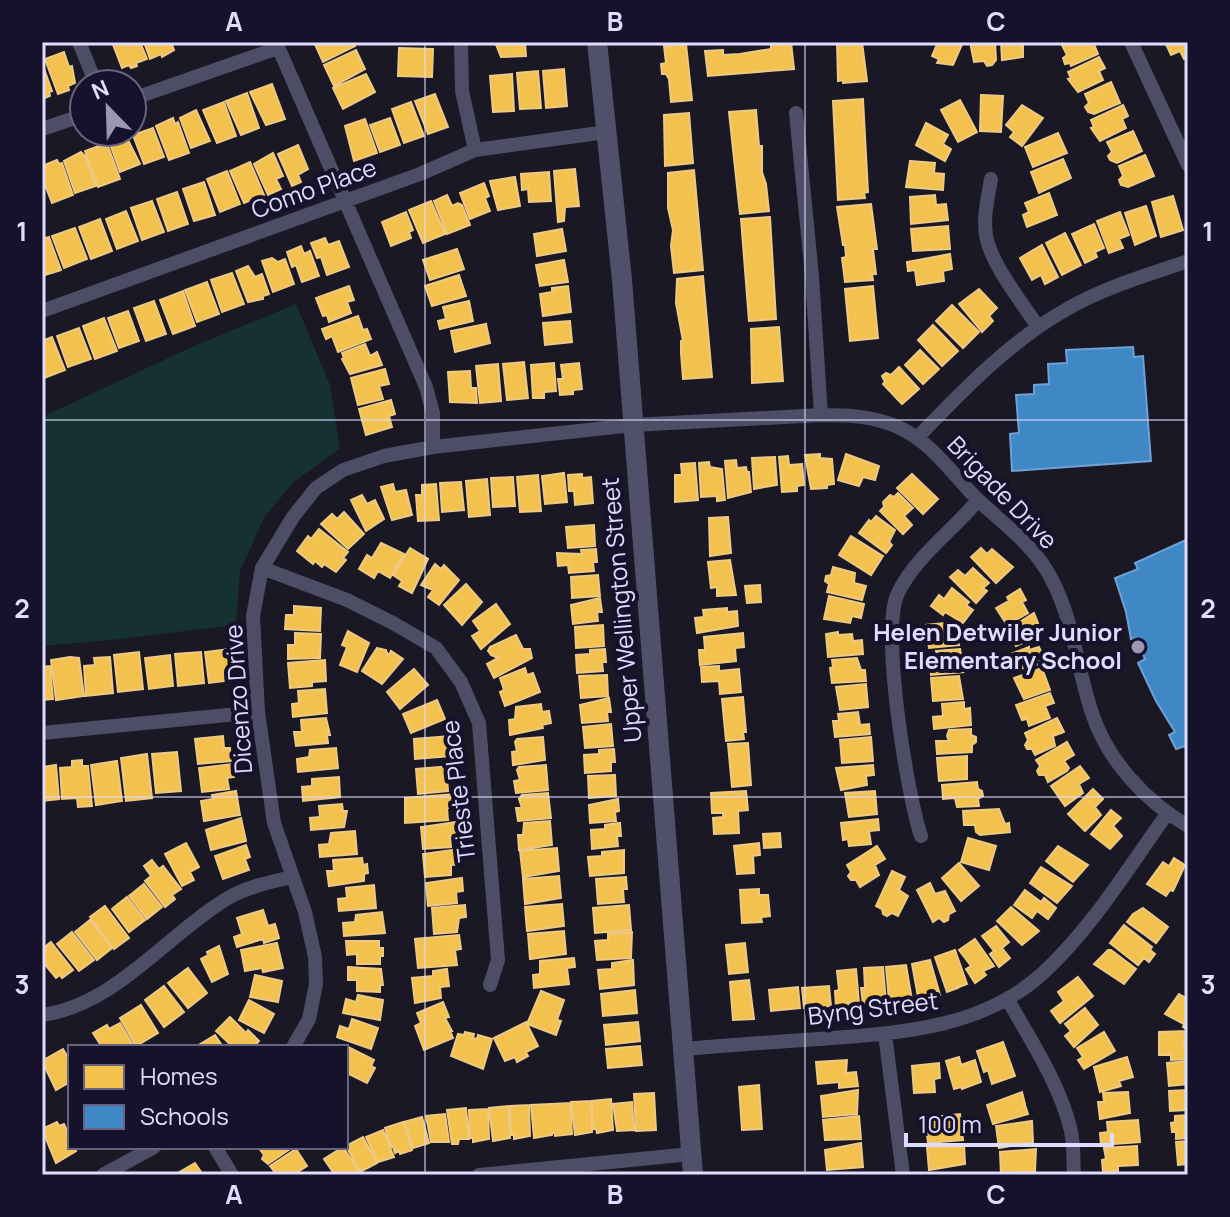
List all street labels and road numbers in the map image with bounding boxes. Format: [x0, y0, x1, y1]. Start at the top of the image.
street label: Como Place [246, 150, 381, 226]
street label: Brigade Drive [941, 428, 1066, 556]
street label: Upper Wellington Street [592, 476, 649, 744]
street label: Dicenzo Drive [216, 623, 259, 775]
street label: Trieste Place [432, 719, 483, 864]
street label: Byng Street [806, 983, 940, 1032]

